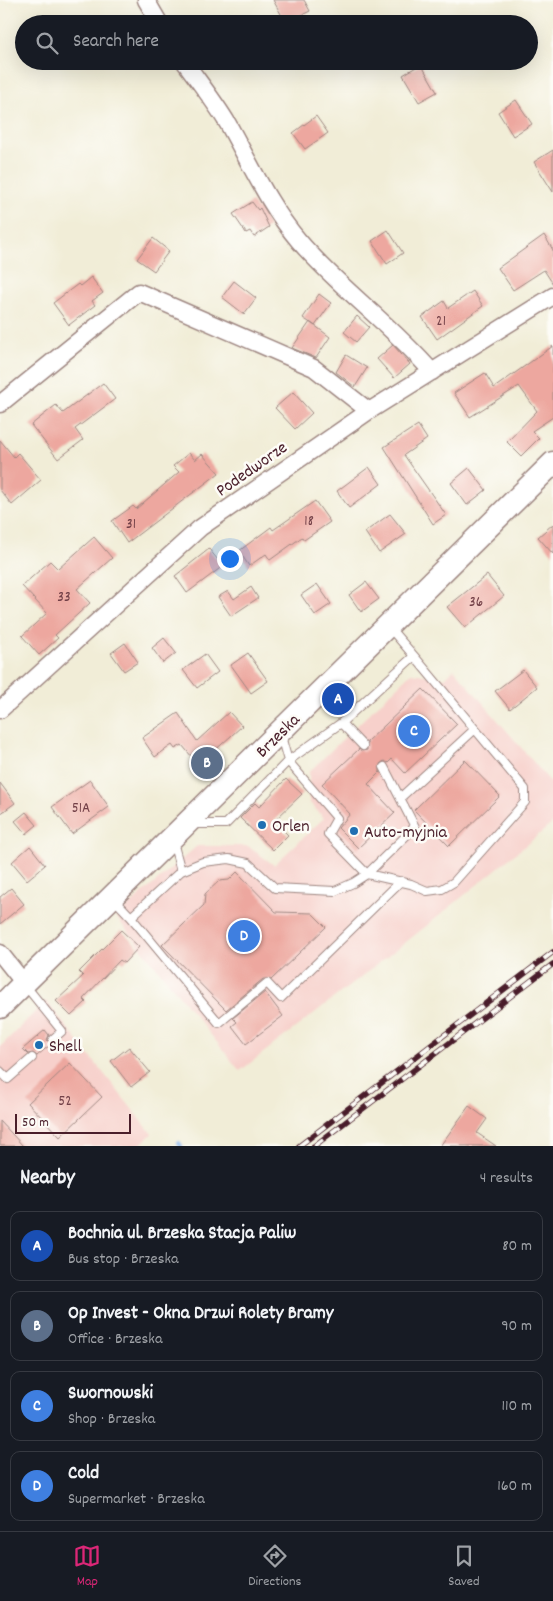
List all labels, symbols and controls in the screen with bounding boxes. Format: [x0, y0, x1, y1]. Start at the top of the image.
search box [15, 15, 538, 70]
icon: search [33, 29, 61, 57]
text: Search here [73, 29, 159, 56]
house number: 21 [436, 311, 446, 333]
street label: Podedworze [212, 436, 293, 504]
house number: 18 [304, 511, 314, 533]
house number: 31 [126, 514, 136, 536]
your location [217, 546, 243, 572]
house number: 33 [57, 587, 71, 609]
house number: 36 [469, 592, 483, 614]
pin: A [322, 680, 354, 718]
street label: Brzeska [251, 709, 307, 764]
pin: C [398, 712, 430, 750]
pin: B [191, 744, 223, 782]
house number: 51A [72, 798, 90, 820]
place label: Orlen [272, 815, 310, 840]
marker: Orlen [256, 819, 268, 831]
place label: Auto-myjnia [364, 821, 447, 846]
marker: Auto-myjnia [348, 825, 360, 837]
pin: D [228, 917, 260, 955]
place label: Shell [49, 1035, 82, 1060]
marker: Shell [33, 1039, 45, 1051]
house number: 52 [58, 1091, 72, 1113]
scale bar [15, 1111, 131, 1134]
text: 50 m [22, 1113, 49, 1133]
text: Nearby [20, 1164, 75, 1194]
text: 4 results [480, 1167, 533, 1190]
text: Bochnia ul. Brzeska Stacja Paliw [68, 1221, 296, 1248]
text: A [33, 1235, 41, 1258]
text: 80 m [502, 1235, 532, 1258]
text: Bus stop · Brzeska [68, 1248, 178, 1271]
text: Op Invest - Okna Drzwi Rolety Bramy [68, 1301, 333, 1328]
text: B [33, 1315, 41, 1338]
text: 90 m [501, 1315, 532, 1338]
text: Office · Brzeska [68, 1328, 162, 1351]
text: Swornowski [68, 1381, 153, 1408]
text: C [33, 1395, 41, 1418]
text: 110 m [502, 1395, 532, 1418]
text: Shop · Brzeska [68, 1408, 155, 1431]
text: Cold [68, 1461, 99, 1488]
text: D [33, 1475, 41, 1498]
text: 160 m [497, 1475, 532, 1498]
text: Supermarket · Brzeska [68, 1488, 205, 1511]
tab: Map [73, 1542, 101, 1592]
tab: Directions [248, 1542, 301, 1592]
tab: Saved [448, 1542, 480, 1592]

